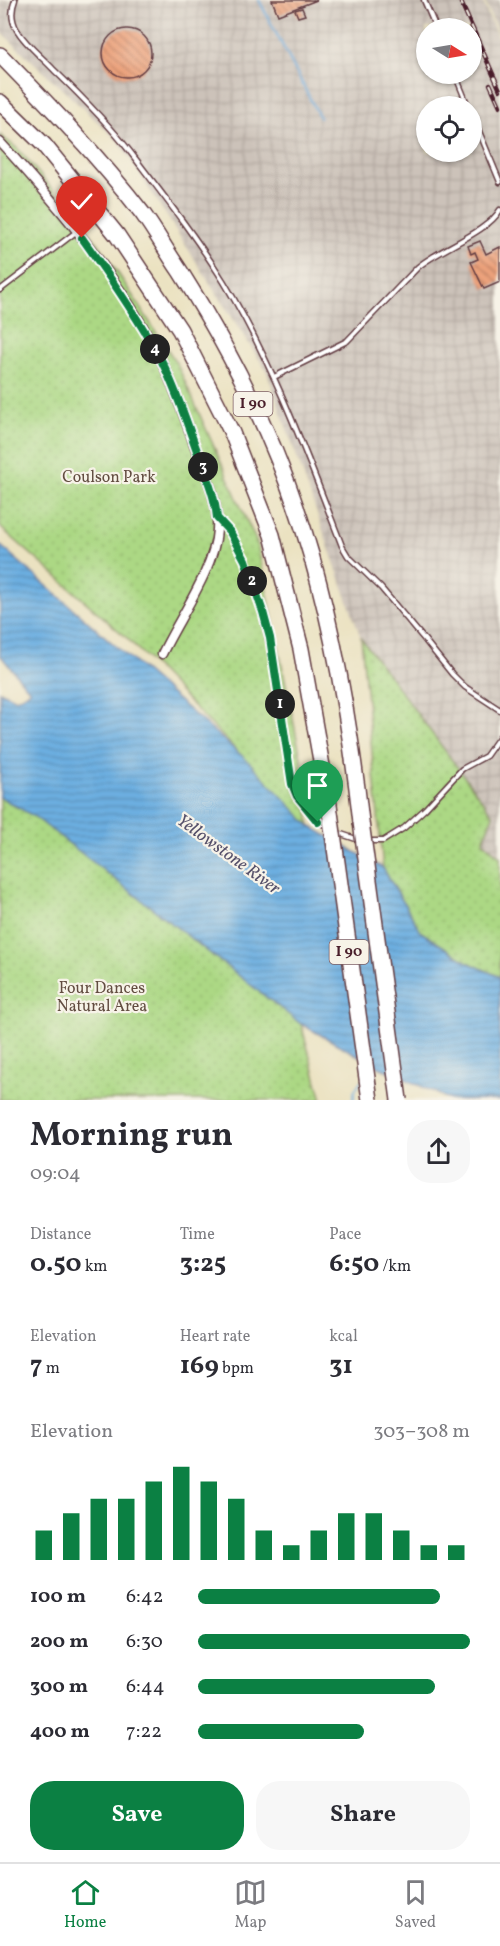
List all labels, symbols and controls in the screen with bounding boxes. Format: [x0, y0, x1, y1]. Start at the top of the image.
north arrow [416, 18, 482, 84]
map controls [416, 18, 482, 162]
button: locate [416, 96, 482, 162]
pin [56, 176, 107, 238]
icon: check [65, 185, 98, 218]
pin: 4 [140, 334, 170, 364]
text: 4 [150, 338, 160, 360]
road number: I 90 [234, 392, 272, 416]
pin: 3 [188, 452, 218, 482]
text: 3 [199, 456, 207, 478]
park label: Coulson Park [62, 467, 156, 489]
pin: 2 [237, 566, 267, 596]
text: 2 [248, 570, 256, 592]
pin: 1 [265, 689, 295, 719]
text: 1 [277, 693, 283, 715]
pin [292, 760, 343, 822]
icon: arrive [301, 769, 334, 802]
water label: Yellowstone River [171, 809, 285, 901]
road number: I 90 [330, 940, 368, 964]
park label: Four Dances Natural Area [57, 978, 147, 1018]
text: Morning run [30, 1114, 233, 1160]
button: share [407, 1120, 470, 1183]
text: 09:04 [30, 1160, 81, 1188]
text: Distance [30, 1224, 91, 1246]
text: Time [180, 1224, 215, 1246]
text: Pace [329, 1224, 361, 1246]
text: 0.50 [30, 1246, 81, 1282]
text: 3:25 [180, 1246, 226, 1282]
text: 6:50 [329, 1246, 379, 1282]
text: km [81, 1256, 108, 1278]
text: /km [379, 1256, 411, 1278]
text: Elevation [30, 1326, 97, 1348]
text: Heart rate [180, 1326, 250, 1348]
text: kcal [329, 1326, 358, 1348]
text: 7 [30, 1348, 42, 1384]
text: 169 [180, 1348, 219, 1384]
text: 31 [329, 1348, 353, 1384]
text: m [42, 1358, 60, 1380]
text: bpm [219, 1358, 254, 1380]
text: Elevation [30, 1418, 113, 1446]
text: 303–308 m [373, 1418, 470, 1446]
text: 100 m [30, 1583, 86, 1611]
text: 6:42 [126, 1583, 164, 1611]
text: 200 m [30, 1628, 88, 1656]
text: 6:30 [126, 1628, 163, 1656]
text: 300 m [30, 1673, 88, 1701]
text: 6:44 [126, 1673, 165, 1701]
text: 400 m [30, 1718, 90, 1746]
text: 7:22 [126, 1718, 162, 1746]
button: Save [30, 1781, 244, 1850]
button: Share [256, 1781, 470, 1850]
tab: Home [64, 1876, 106, 1934]
tab: Map [234, 1876, 267, 1934]
tab: Saved [395, 1876, 436, 1934]

